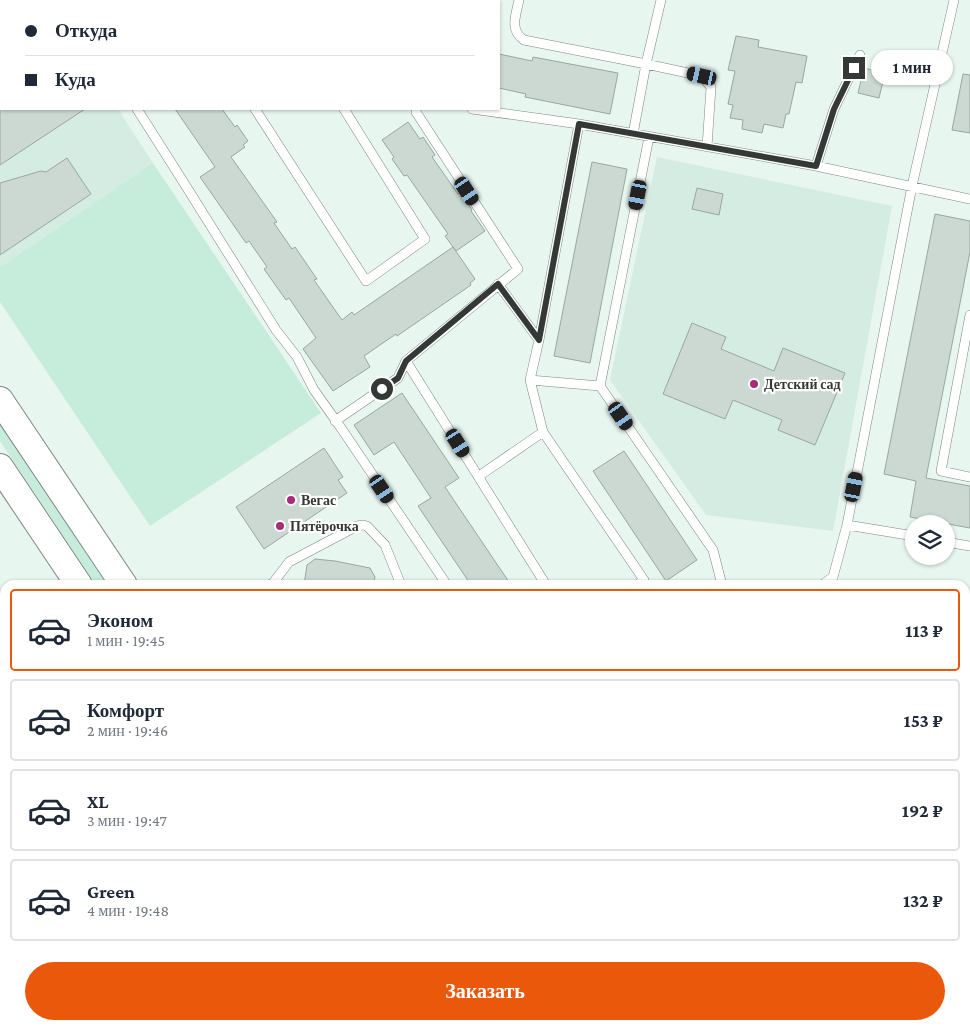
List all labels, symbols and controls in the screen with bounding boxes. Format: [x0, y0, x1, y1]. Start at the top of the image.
text: Откуда [55, 20, 117, 41]
callout: 1 мин [872, 50, 954, 86]
route end [843, 57, 865, 79]
text: 1 мин [893, 59, 931, 76]
car [685, 65, 718, 87]
text: Куда [55, 69, 96, 90]
car [452, 174, 481, 208]
car [627, 179, 648, 211]
place label: Детский сад [764, 376, 841, 392]
route start [371, 378, 393, 400]
marker: Детский сад [748, 378, 760, 390]
car [606, 399, 635, 433]
car [443, 426, 472, 460]
car [843, 471, 864, 503]
car [367, 472, 396, 506]
place label: Вегас [301, 492, 336, 508]
marker: Вегас [285, 494, 297, 506]
map controls [905, 515, 955, 565]
button: layers [905, 515, 955, 565]
place label: Пятёрочка [290, 518, 359, 534]
marker: Пятёрочка [274, 520, 286, 532]
icon: car [27, 608, 72, 653]
text: Эконом [87, 610, 153, 631]
text: 113 ₽ [905, 620, 943, 641]
text: 1 мин · 19:45 [87, 632, 165, 649]
icon: car [27, 698, 72, 743]
text: Комфорт [87, 700, 164, 721]
text: 153 ₽ [904, 710, 943, 731]
text: 2 мин · 19:46 [87, 722, 168, 739]
icon: car [27, 788, 72, 833]
text: XL [87, 791, 109, 812]
text: 192 ₽ [902, 800, 943, 821]
text: 3 мин · 19:47 [87, 812, 167, 829]
icon: car [27, 878, 72, 923]
text: Green [87, 881, 135, 902]
text: 132 ₽ [903, 890, 943, 911]
text: 4 мин · 19:48 [87, 902, 169, 919]
button: Заказать [25, 962, 945, 1020]

